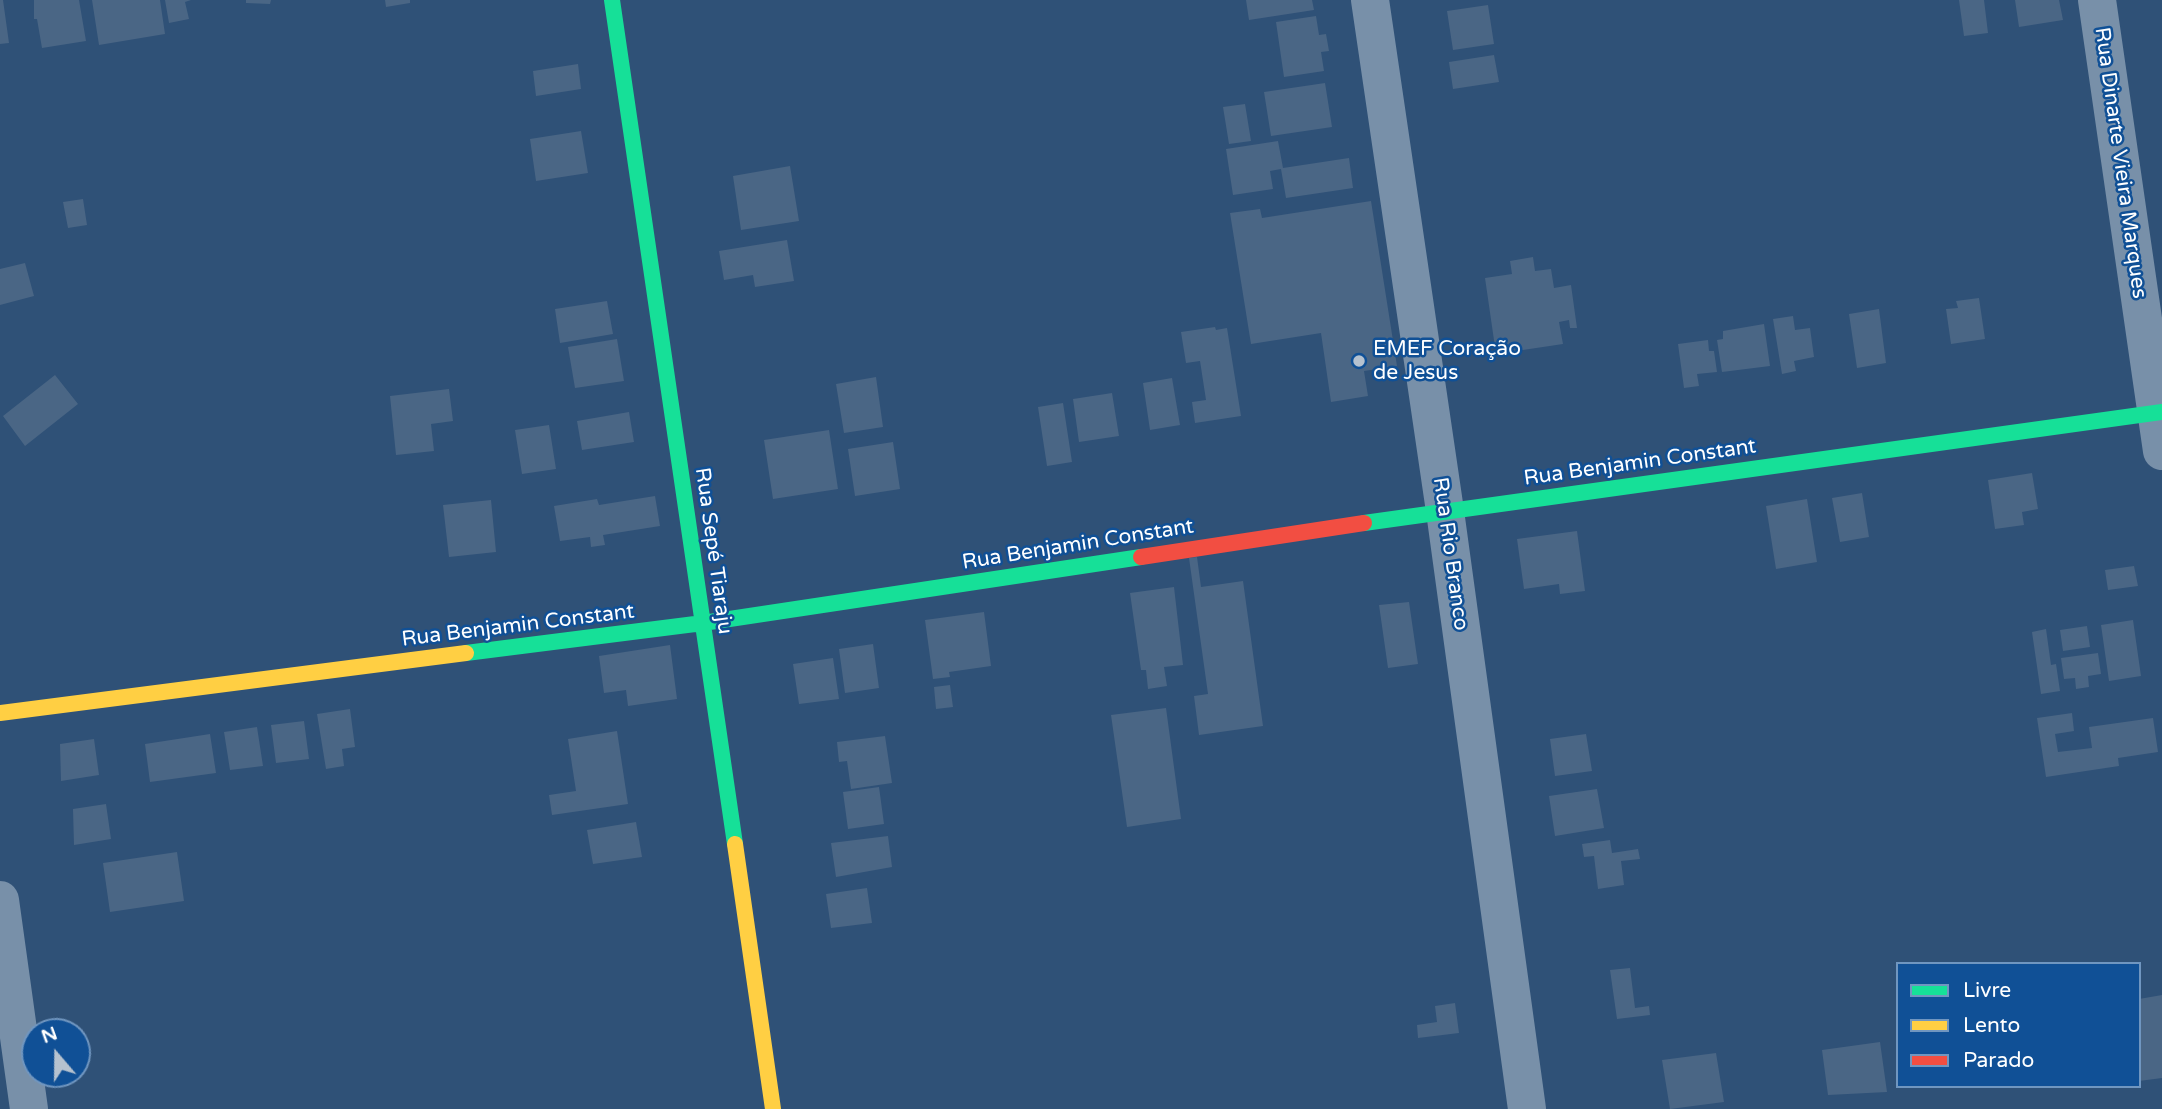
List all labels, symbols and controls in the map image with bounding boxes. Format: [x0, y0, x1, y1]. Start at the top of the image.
street label: Rua Dinarte Vieira Marques [2088, 26, 2152, 300]
place label: EMEF Coração de Jesus [1373, 336, 1521, 386]
marker: EMEF Coração de Jesus [1351, 353, 1367, 369]
street label: Rua Benjamin Constant [1522, 434, 1758, 492]
street label: Rua Sepé Tiaraju [689, 466, 737, 636]
street label: Rua Rio Branco [1427, 476, 1473, 632]
street label: Rua Benjamin Constant [960, 514, 1196, 576]
street label: Rua Benjamin Constant [400, 599, 636, 653]
legend [1896, 962, 2141, 1088]
text: Livre [1963, 978, 2011, 1003]
text: Lento [1963, 1013, 2020, 1038]
north arrow [21, 1018, 91, 1088]
text: N [39, 1022, 60, 1048]
text: Parado [1963, 1048, 2034, 1073]

